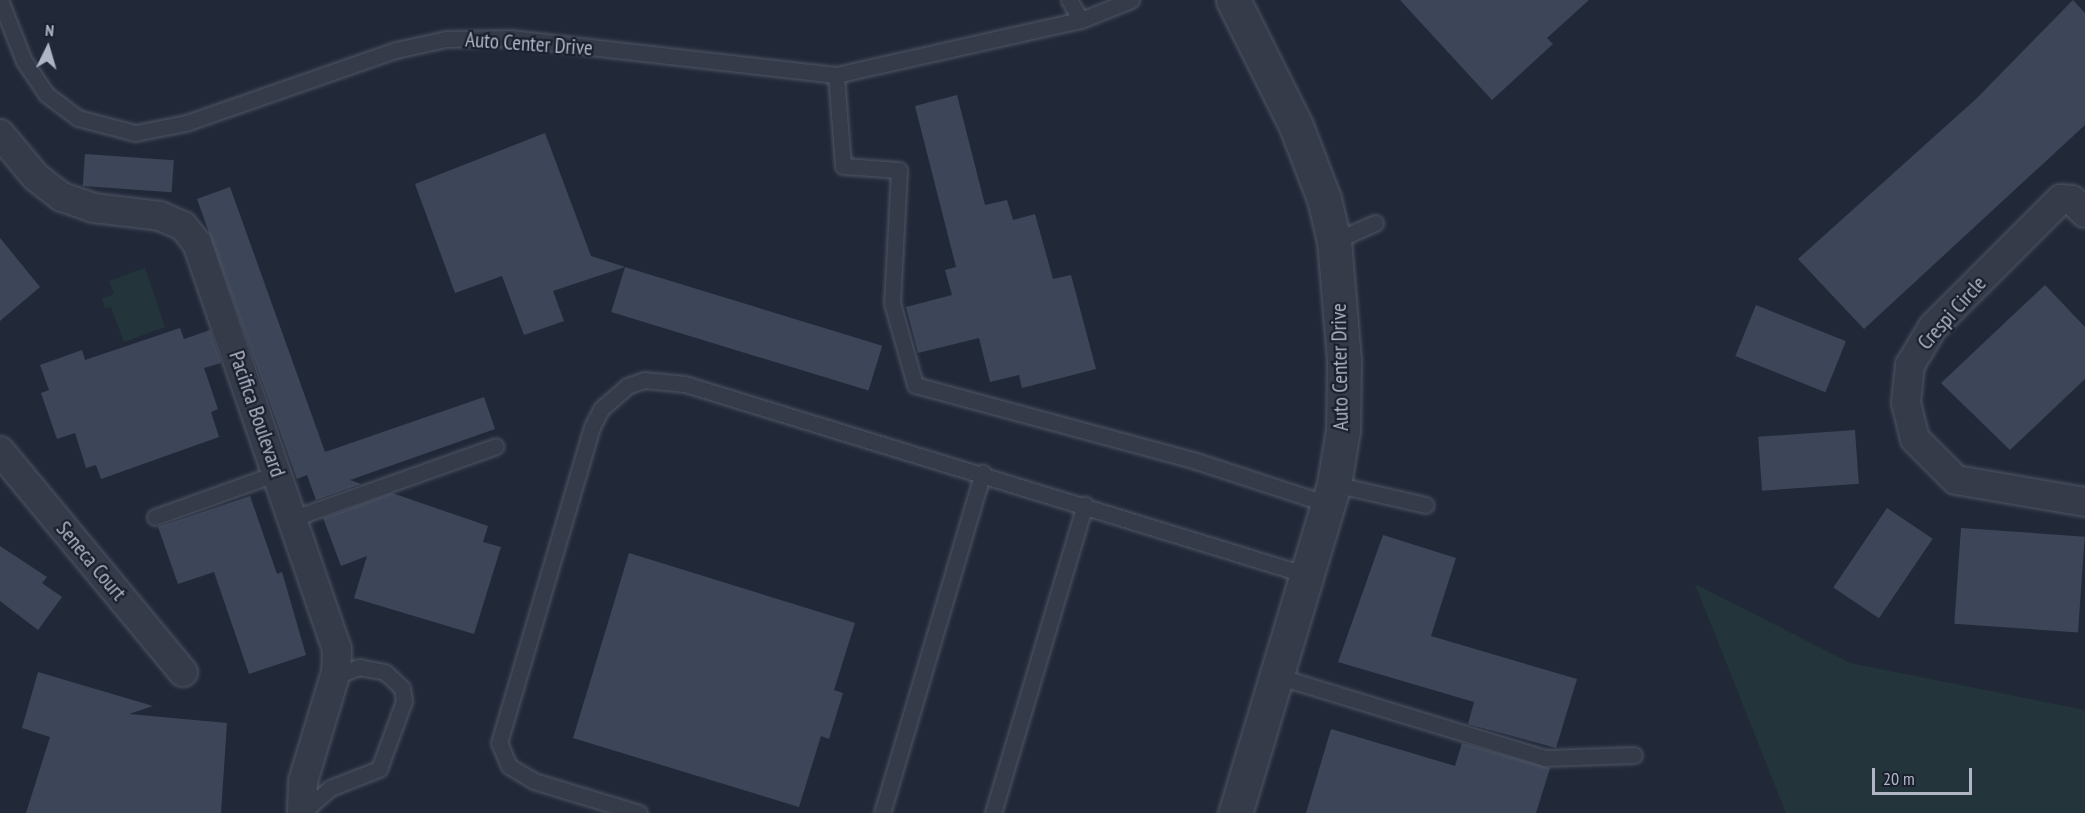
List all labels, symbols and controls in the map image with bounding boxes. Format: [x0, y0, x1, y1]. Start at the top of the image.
north arrow [18, 18, 78, 78]
text: N [44, 20, 55, 40]
street label: Auto Center Drive [464, 27, 594, 61]
street label: Crespi Circle [1913, 271, 1991, 355]
street label: Auto Center Drive [1326, 303, 1354, 431]
street label: Pacifica Boulevard [224, 348, 290, 480]
street label: Seneca Court [51, 517, 131, 605]
scale bar [1875, 756, 1976, 794]
text: 20 m [1883, 767, 1915, 790]

